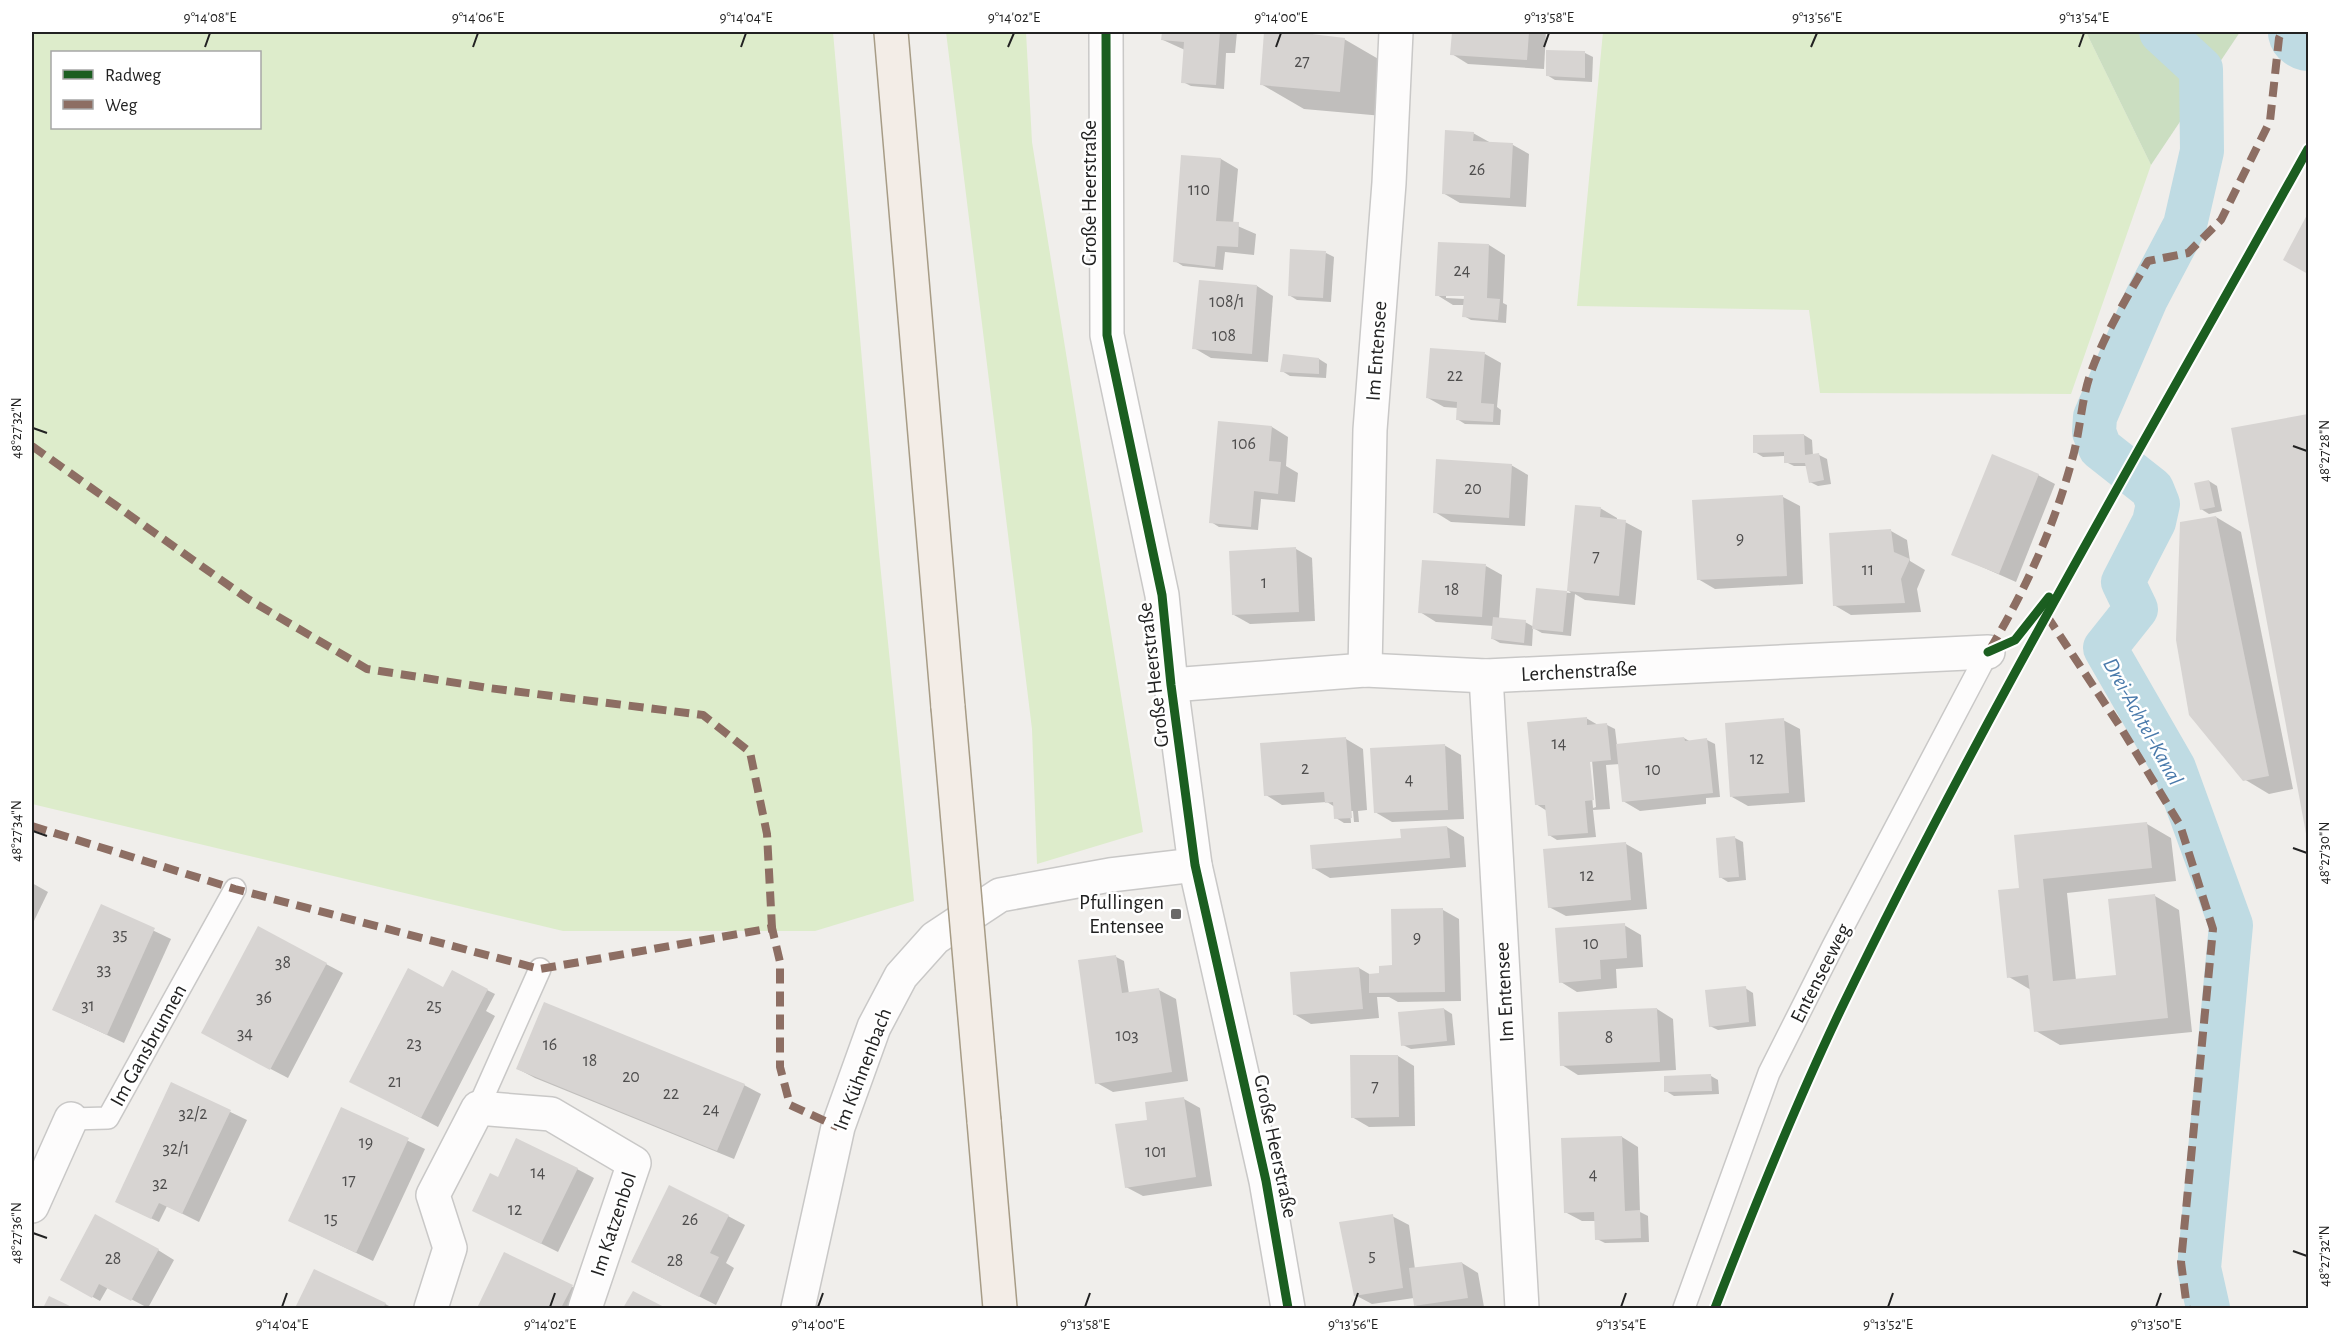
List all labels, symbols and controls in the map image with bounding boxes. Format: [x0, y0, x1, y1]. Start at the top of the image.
text: 9°14'08"E [184, 10, 236, 25]
text: 9°14'06"E [452, 10, 504, 25]
text: 9°14'04"E [720, 10, 772, 25]
text: 9°14'02"E [988, 10, 1040, 25]
text: 9°14'00"E [1254, 10, 1308, 25]
text: 9°13'58"E [1524, 10, 1574, 25]
text: 9°13'56"E [1792, 10, 1842, 25]
text: 9°13'54"E [2059, 10, 2109, 25]
legend [51, 51, 261, 129]
house number: 27 [1294, 53, 1310, 71]
text: Radweg [105, 67, 161, 85]
text: Weg [105, 97, 137, 115]
street label: Große Heerstraße [1079, 120, 1100, 266]
house number: 26 [1469, 161, 1485, 179]
house number: 110 [1188, 181, 1210, 199]
house number: 24 [1454, 262, 1471, 280]
house number: 108/1 [1209, 293, 1245, 311]
street label: Im Entensee [1363, 300, 1390, 402]
house number: 108 [1212, 327, 1236, 345]
house number: 22 [1447, 367, 1463, 385]
text: 48°27'32"N [9, 397, 24, 459]
text: 48°27'28"N [2317, 420, 2332, 482]
house number: 106 [1232, 435, 1256, 453]
house number: 20 [1464, 480, 1482, 498]
house number: 9 [1736, 530, 1744, 548]
house number: 7 [1592, 548, 1600, 566]
house number: 11 [1862, 561, 1874, 579]
house number: 1 [1261, 574, 1267, 592]
house number: 18 [1445, 581, 1459, 599]
street label: Große Heerstraße [1134, 601, 1173, 749]
water label: Drei-Achtel-Kanal [2099, 654, 2187, 789]
street label: Lerchenstraße [1520, 658, 1638, 685]
house number: 14 [1552, 735, 1567, 753]
house number: 12 [1750, 750, 1764, 768]
house number: 2 [1301, 760, 1309, 778]
house number: 10 [1645, 761, 1661, 779]
house number: 4 [1405, 771, 1414, 789]
text: 48°27'34"N [9, 800, 24, 862]
text: 48°27'30"N [2317, 822, 2332, 884]
house number: 12 [1580, 867, 1594, 885]
place label: Pfullingen Entensee [1079, 892, 1164, 937]
marker: Pfullingen Entensee [1169, 907, 1183, 921]
street label: Entenseeweg [1786, 920, 1855, 1026]
house number: 35 [113, 926, 127, 944]
house number: 9 [1413, 929, 1421, 947]
house number: 10 [1583, 935, 1599, 953]
street label: Im Entensee [1491, 941, 1518, 1043]
house number: 38 [275, 954, 291, 972]
house number: 33 [97, 961, 111, 979]
street label: Im Gansbrunnen [106, 981, 191, 1110]
house number: 36 [256, 989, 272, 1007]
house number: 31 [81, 997, 95, 1015]
house number: 25 [426, 997, 442, 1015]
street label: Im Kühnenbach [830, 1005, 895, 1133]
house number: 34 [237, 1025, 253, 1043]
house number: 103 [1115, 1027, 1139, 1045]
house number: 8 [1605, 1029, 1613, 1047]
house number: 23 [406, 1035, 422, 1053]
house number: 16 [543, 1036, 557, 1054]
house number: 18 [583, 1052, 597, 1070]
house number: 20 [622, 1068, 640, 1086]
house number: 21 [388, 1073, 402, 1091]
street label: Große Heerstraße [1250, 1073, 1301, 1220]
house number: 7 [1371, 1078, 1379, 1096]
house number: 22 [663, 1085, 679, 1103]
house number: 24 [703, 1101, 720, 1119]
house number: 32/2 [179, 1105, 207, 1123]
house number: 19 [359, 1134, 373, 1152]
house number: 32/1 [163, 1140, 189, 1158]
house number: 101 [1145, 1143, 1167, 1161]
house number: 14 [531, 1164, 546, 1182]
house number: 4 [1589, 1166, 1598, 1184]
street label: Im Katzenbol [587, 1169, 640, 1279]
house number: 17 [342, 1172, 356, 1190]
house number: 32 [152, 1175, 168, 1193]
house number: 12 [508, 1201, 522, 1219]
text: 48°27'36"N [9, 1202, 24, 1264]
house number: 15 [324, 1210, 338, 1228]
house number: 26 [682, 1211, 698, 1229]
text: 48°27'32"N [2317, 1225, 2332, 1287]
house number: 5 [1368, 1247, 1376, 1265]
house number: 28 [105, 1250, 121, 1268]
house number: 28 [667, 1252, 683, 1270]
text: 9°14'04"E [256, 1317, 308, 1332]
text: 9°14'02"E [524, 1317, 576, 1332]
text: 9°14'00"E [791, 1317, 845, 1332]
text: 9°13'58"E [1060, 1317, 1110, 1332]
text: 9°13'56"E [1328, 1317, 1378, 1332]
text: 9°13'54"E [1596, 1317, 1646, 1332]
text: 9°13'52"E [1863, 1317, 1913, 1332]
text: 9°13'50"E [2131, 1317, 2181, 1332]

